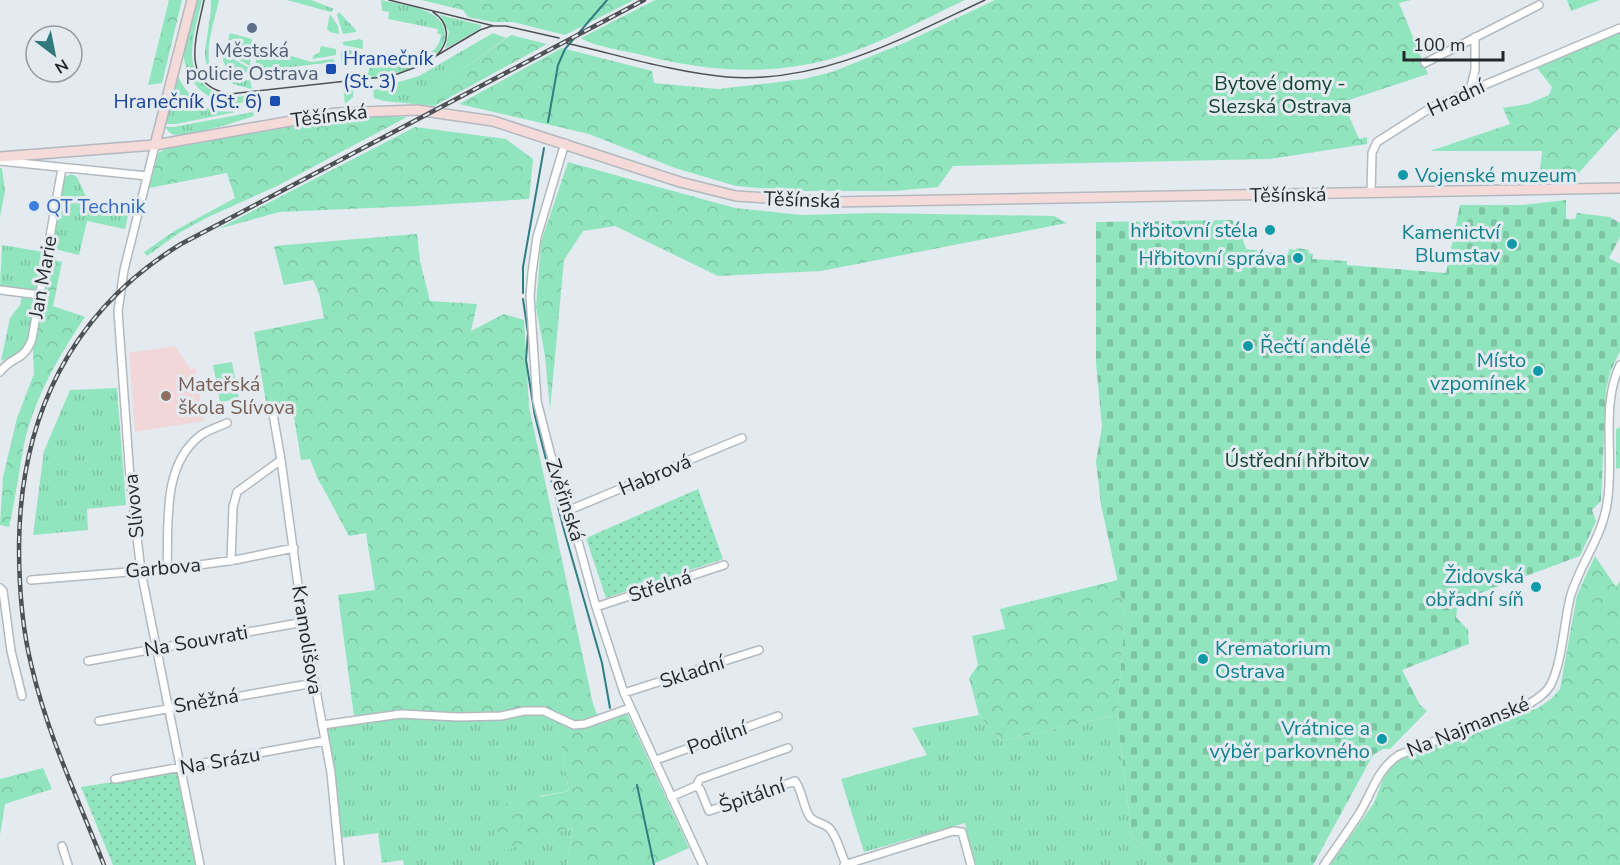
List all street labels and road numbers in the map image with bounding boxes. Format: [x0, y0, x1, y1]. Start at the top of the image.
street label: Hradní [1423, 72, 1490, 123]
street label: Těšínská [289, 98, 369, 134]
street label: Těšínská [1249, 181, 1327, 209]
street label: Těšínská [763, 185, 841, 215]
street label: Jan Marie [22, 233, 64, 322]
street label: Habrová [615, 448, 695, 502]
street label: Zvěřinská [539, 455, 591, 545]
street label: Slívova [117, 472, 151, 540]
street label: Garbova [124, 551, 202, 585]
street label: Střelná [625, 563, 695, 609]
street label: Kramolišova [285, 583, 329, 697]
street label: Na Souvrati [142, 619, 250, 663]
street label: Skladní [656, 648, 729, 695]
street label: Sněžná [171, 682, 241, 720]
street label: Na Najmanské [1403, 690, 1533, 764]
street label: Podílní [683, 714, 752, 761]
street label: Na Srázu [178, 741, 262, 781]
street label: Špitální [715, 772, 790, 820]

